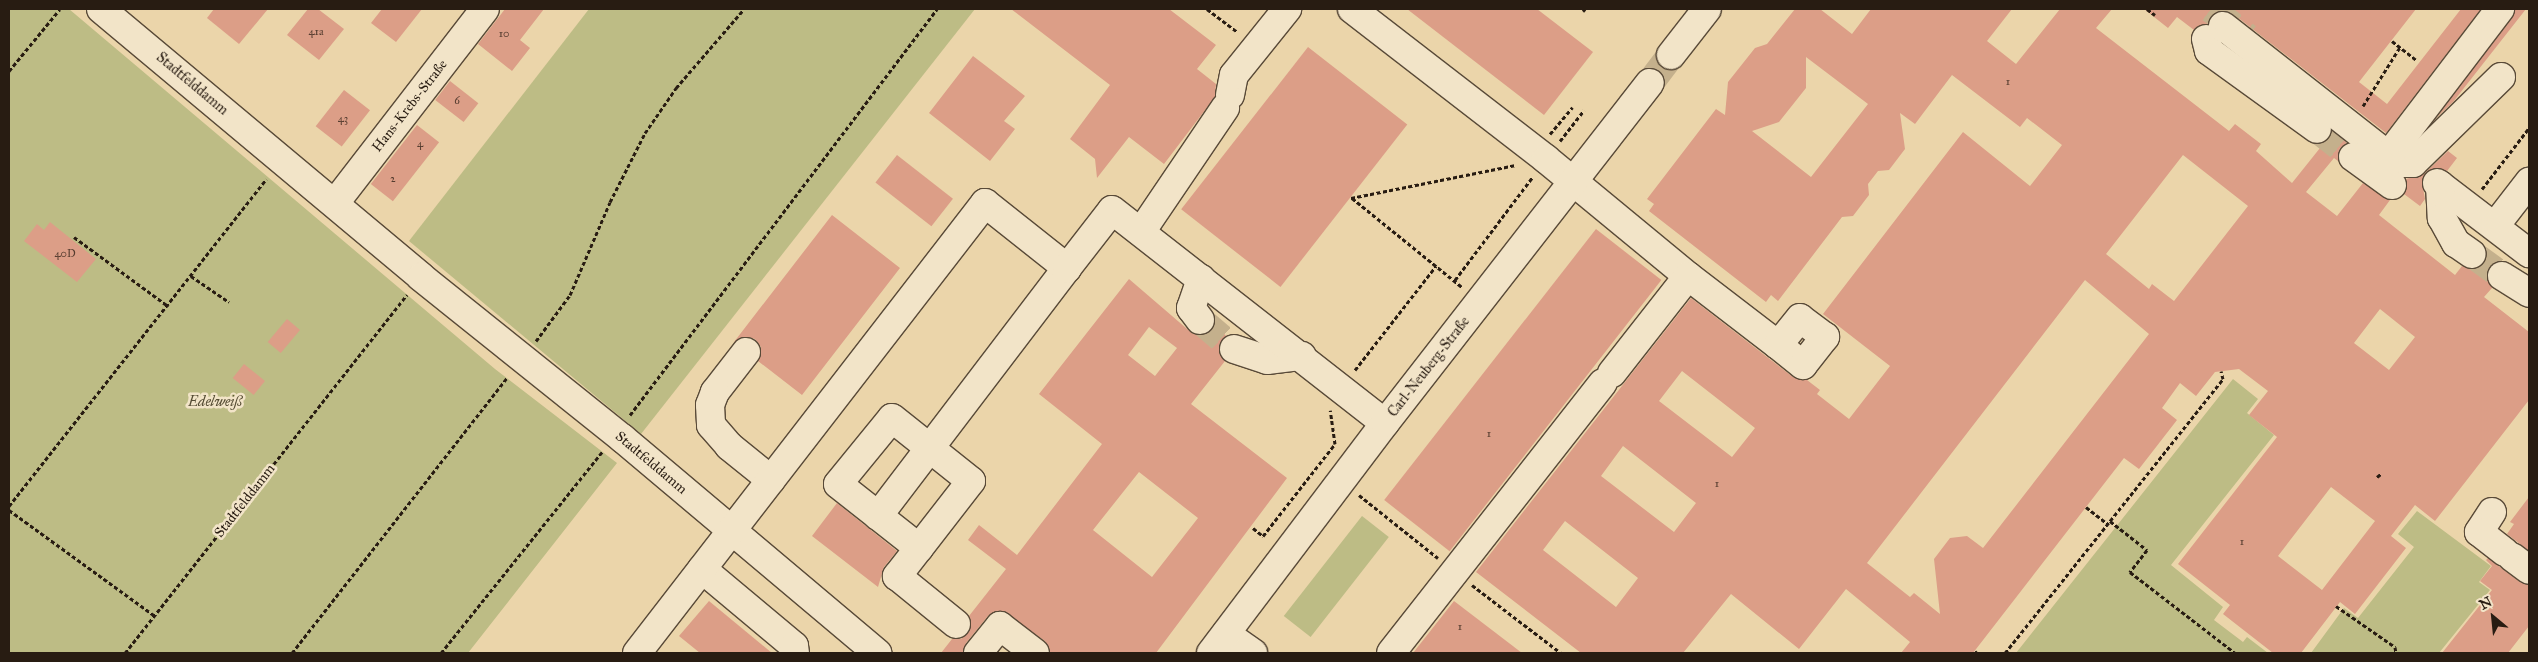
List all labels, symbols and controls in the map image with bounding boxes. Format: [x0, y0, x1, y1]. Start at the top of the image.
house number: 41a [308, 25, 324, 39]
house number: 10 [499, 27, 509, 41]
street label: Stadtfelddamm [153, 49, 231, 119]
street label: Hans-Krebs-Straße [369, 57, 451, 155]
house number: 1 [2006, 75, 2010, 89]
house number: 6 [454, 94, 460, 108]
house number: 43 [338, 112, 348, 126]
house number: 4 [417, 137, 423, 151]
house number: 2 [390, 172, 396, 186]
house number: 40D [54, 247, 76, 261]
street label: Carl-Neuberg-Straße [1385, 314, 1473, 420]
park label: Edelweiß [188, 394, 242, 410]
house number: 1 [1487, 427, 1491, 441]
street label: Stadtfelddamm [612, 428, 690, 498]
street label: Stadtfelddamm [211, 461, 279, 541]
house number: 1 [1715, 477, 1719, 491]
house number: 1 [2240, 535, 2244, 549]
north arrow [2468, 592, 2518, 642]
text: N [2476, 593, 2495, 614]
house number: 1 [1458, 620, 1462, 634]

